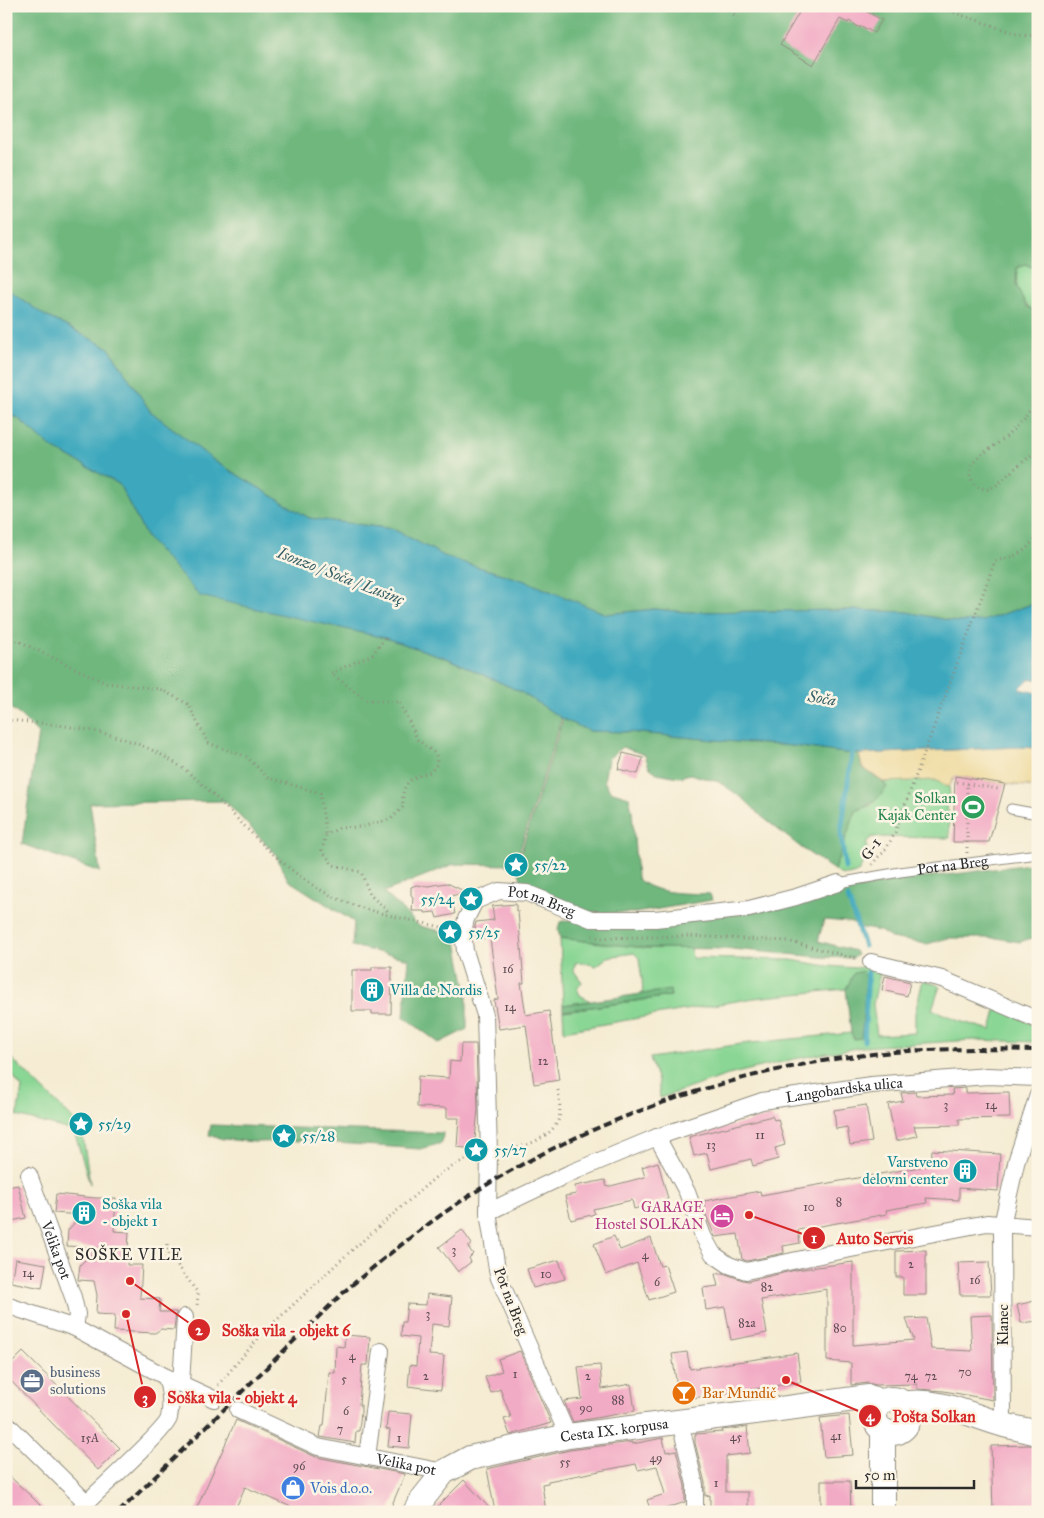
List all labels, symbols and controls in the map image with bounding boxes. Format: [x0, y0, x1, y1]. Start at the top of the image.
water label: Isonzo / Soča / Lusinç [274, 543, 408, 609]
water label: Soča [806, 686, 838, 710]
place label: Solkan Kajak Center [877, 789, 956, 824]
sports icon: Solkan Kajak Center [960, 794, 986, 820]
street label: G-1 [857, 834, 885, 864]
place icon: 55/22 [503, 852, 529, 878]
street label: Pot na Breg [916, 852, 990, 879]
place label: 55/22 [534, 856, 567, 874]
street label: Pot na Breg [507, 883, 579, 921]
place icon: 55/24 [458, 886, 484, 912]
place label: 55/24 [420, 890, 455, 908]
place icon: 55/25 [437, 919, 463, 945]
place label: 55/25 [468, 923, 500, 941]
house number: 16 [503, 962, 514, 976]
building icon: Villa de Nordis [359, 977, 385, 1003]
place label: Villa de Nordis [389, 981, 482, 999]
house number: 14 [504, 1000, 516, 1014]
house number: 12 [538, 1054, 548, 1068]
street label: Langobardska ulica [785, 1074, 904, 1106]
house number: 3 [944, 1098, 949, 1112]
house number: 14 [985, 1098, 997, 1112]
place icon: 55/29 [68, 1111, 94, 1137]
place label: 55/29 [98, 1115, 131, 1133]
place icon: 55/28 [271, 1123, 297, 1149]
place label: 55/28 [302, 1127, 335, 1145]
house number: 11 [755, 1128, 765, 1142]
place icon: 55/27 [463, 1137, 489, 1163]
house number: 13 [706, 1138, 716, 1152]
place label: 55/27 [494, 1141, 527, 1159]
place label: Varstveno delovni center [862, 1153, 948, 1188]
building icon: Varstveno delovni center [952, 1158, 978, 1184]
place label: Soška vila - objekt 1 [102, 1195, 163, 1230]
house number: 8 [836, 1195, 842, 1209]
place label: GARAGE Hostel SOLKAN [595, 1198, 704, 1233]
building icon: Soška vila - objekt 1 [71, 1200, 97, 1226]
house number: 10 [803, 1200, 815, 1214]
hotel icon: GARAGE Hostel SOLKAN [709, 1203, 735, 1229]
street label: Velika pot [37, 1218, 75, 1283]
callout: Auto Servis [802, 1222, 923, 1253]
text: 1 [811, 1229, 817, 1247]
text: Auto Servis [836, 1229, 913, 1248]
house number: 3 [452, 1243, 457, 1257]
district label: SOŠKE VILE [75, 1244, 183, 1264]
house number: 4 [642, 1248, 649, 1262]
house number: 2 [908, 1257, 914, 1271]
street label: Pot na Breg [490, 1265, 532, 1338]
house number: 14 [22, 1266, 34, 1280]
house number: 10 [540, 1267, 552, 1281]
house number: 16 [970, 1273, 981, 1287]
house number: 6 [654, 1275, 661, 1289]
house number: 82 [761, 1280, 773, 1294]
street label: Klanec [994, 1304, 1012, 1346]
house number: 3 [426, 1307, 431, 1321]
callout: Soška vila - objekt 6 [187, 1315, 360, 1346]
house number: 82a [738, 1316, 757, 1330]
text: 2 [195, 1321, 203, 1339]
text: Soška vila - objekt 6 [222, 1321, 351, 1341]
house number: 80 [833, 1321, 847, 1335]
house number: 4 [349, 1349, 356, 1363]
place label: business solutions [50, 1363, 106, 1398]
house number: 70 [958, 1365, 972, 1379]
house number: 1 [513, 1367, 518, 1381]
office icon: business solutions [19, 1368, 45, 1394]
house number: 2 [423, 1369, 429, 1383]
house number: 2 [585, 1369, 591, 1383]
house number: 74 [905, 1369, 918, 1383]
house number: 72 [925, 1369, 937, 1383]
house number: 5 [341, 1372, 347, 1386]
bar icon: Bar Mundič [671, 1380, 697, 1406]
callout: Soška vila - objekt 4 [133, 1382, 307, 1413]
place label: Bar Mundič [702, 1384, 776, 1402]
text: Soška vila - objekt 4 [167, 1388, 298, 1408]
text: 3 [142, 1389, 148, 1408]
house number: 88 [612, 1393, 624, 1407]
house number: 90 [579, 1401, 593, 1415]
callout: Pošta Solkan [857, 1401, 985, 1432]
house number: 6 [343, 1404, 350, 1418]
text: 4 [866, 1407, 875, 1426]
text: Pošta Solkan [892, 1407, 976, 1426]
street label: Cesta IX. korpusa [558, 1414, 670, 1446]
house number: 7 [337, 1422, 343, 1436]
house number: 41 [830, 1429, 842, 1443]
house number: 45 [730, 1430, 743, 1444]
house number: 15A [81, 1431, 99, 1445]
house number: 1 [397, 1431, 402, 1445]
street label: Velika pot [374, 1450, 438, 1479]
house number: 49 [649, 1451, 663, 1465]
house number: 55 [559, 1455, 571, 1469]
scale bar [856, 1458, 974, 1490]
house number: 96 [293, 1459, 306, 1473]
text: 50 m [864, 1466, 896, 1484]
shop icon: Vois d.o.o. [280, 1475, 306, 1501]
house number: 1 [714, 1476, 719, 1490]
place label: Vois d.o.o. [309, 1479, 372, 1497]

